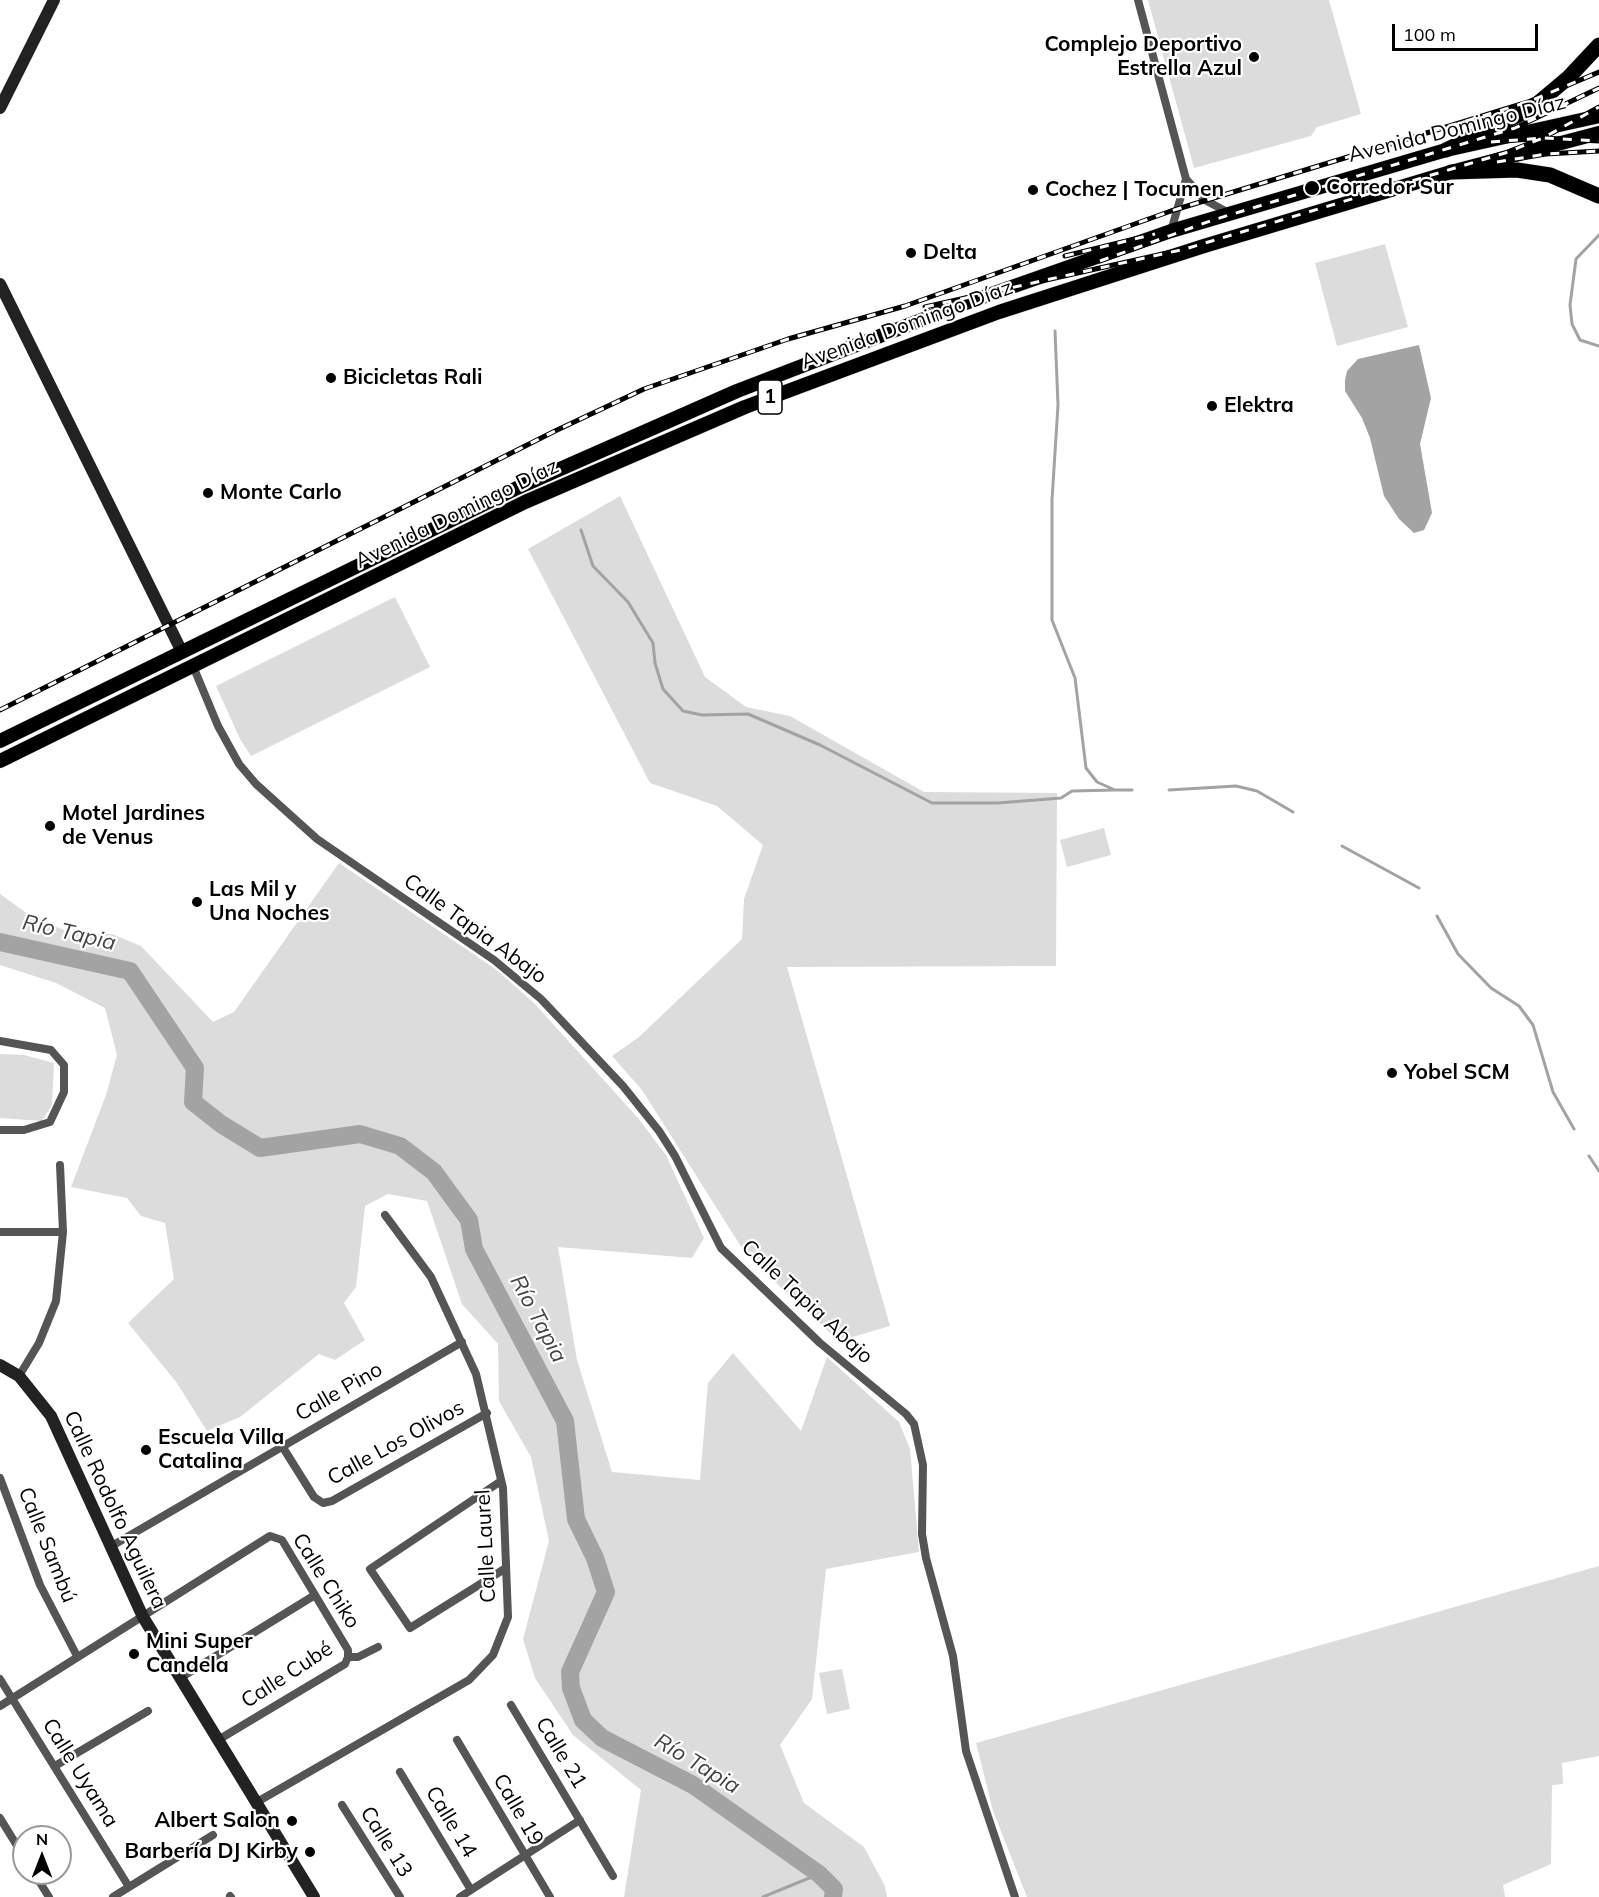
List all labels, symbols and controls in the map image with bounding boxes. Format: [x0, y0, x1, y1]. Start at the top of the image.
scale bar [1395, 12, 1540, 50]
text: 100 m [1403, 23, 1456, 46]
place label: Complejo Deportivo Estrella Azul [1044, 32, 1242, 82]
marker: Complejo Deportivo Estrella Azul [1247, 50, 1261, 64]
street label: Avenida Domingo Díaz [1346, 90, 1568, 168]
place label: Corredor Sur [1326, 175, 1454, 201]
place label: Cochez | Tocumen [1045, 177, 1224, 203]
marker: Corredor Sur [1303, 179, 1321, 197]
marker: Cochez | Tocumen [1026, 183, 1040, 197]
place label: Delta [923, 240, 977, 266]
marker: Delta [904, 246, 918, 260]
street label: Avenida Domingo Díaz [798, 275, 1016, 375]
place label: Bicicletas Rali [343, 365, 482, 391]
marker: Bicicletas Rali [324, 371, 338, 385]
road number: 1 [758, 380, 782, 414]
place label: Elektra [1224, 393, 1294, 419]
marker: Elektra [1205, 399, 1219, 413]
street label: Avenida Domingo Díaz [351, 454, 563, 574]
place label: Monte Carlo [220, 480, 342, 506]
marker: Monte Carlo [201, 486, 215, 500]
place label: Motel Jardines de Venus [62, 801, 205, 851]
marker: Motel Jardines de Venus [43, 819, 57, 833]
street label: Calle Tapia Abajo [399, 869, 551, 989]
place label: Las Mil y Una Noches [209, 877, 330, 927]
marker: Las Mil y Una Noches [190, 895, 204, 909]
water label: Río Tapia [20, 909, 118, 957]
place label: Yobel SCM [1404, 1060, 1510, 1086]
marker: Yobel SCM [1385, 1066, 1399, 1080]
street label: Calle Tapia Abajo [736, 1235, 878, 1369]
water label: Río Tapia [504, 1271, 572, 1367]
street label: Calle Pino [291, 1357, 387, 1427]
street label: Calle Los Olivos [323, 1395, 469, 1491]
street label: Calle Rodolfo Aguilera [58, 1407, 172, 1613]
place label: Escuela Villa Catalina [158, 1425, 284, 1475]
marker: Escuela Villa Catalina [139, 1443, 153, 1457]
street label: Calle Sambú [12, 1484, 82, 1606]
street label: Calle Laurel [470, 1489, 502, 1603]
street label: Calle Chiko [287, 1529, 365, 1633]
place label: Mini Super Candela [146, 1629, 252, 1679]
street label: Calle Cubé [237, 1636, 337, 1714]
marker: Mini Super Candela [127, 1647, 141, 1661]
street label: Calle 21 [530, 1713, 592, 1793]
street label: Calle Uyama [37, 1714, 123, 1832]
water label: Río Tapia [649, 1728, 745, 1800]
street label: Calle 19 [487, 1770, 549, 1850]
street label: Calle 14 [420, 1782, 482, 1862]
street label: Calle 13 [354, 1802, 418, 1882]
place label: Albert Salon [155, 1808, 280, 1834]
marker: Albert Salon [285, 1814, 299, 1828]
north arrow [12, 1825, 72, 1885]
text: N [36, 1829, 48, 1849]
place label: Barbería DJ Kirby [125, 1839, 298, 1865]
marker: Barbería DJ Kirby [303, 1845, 317, 1859]

